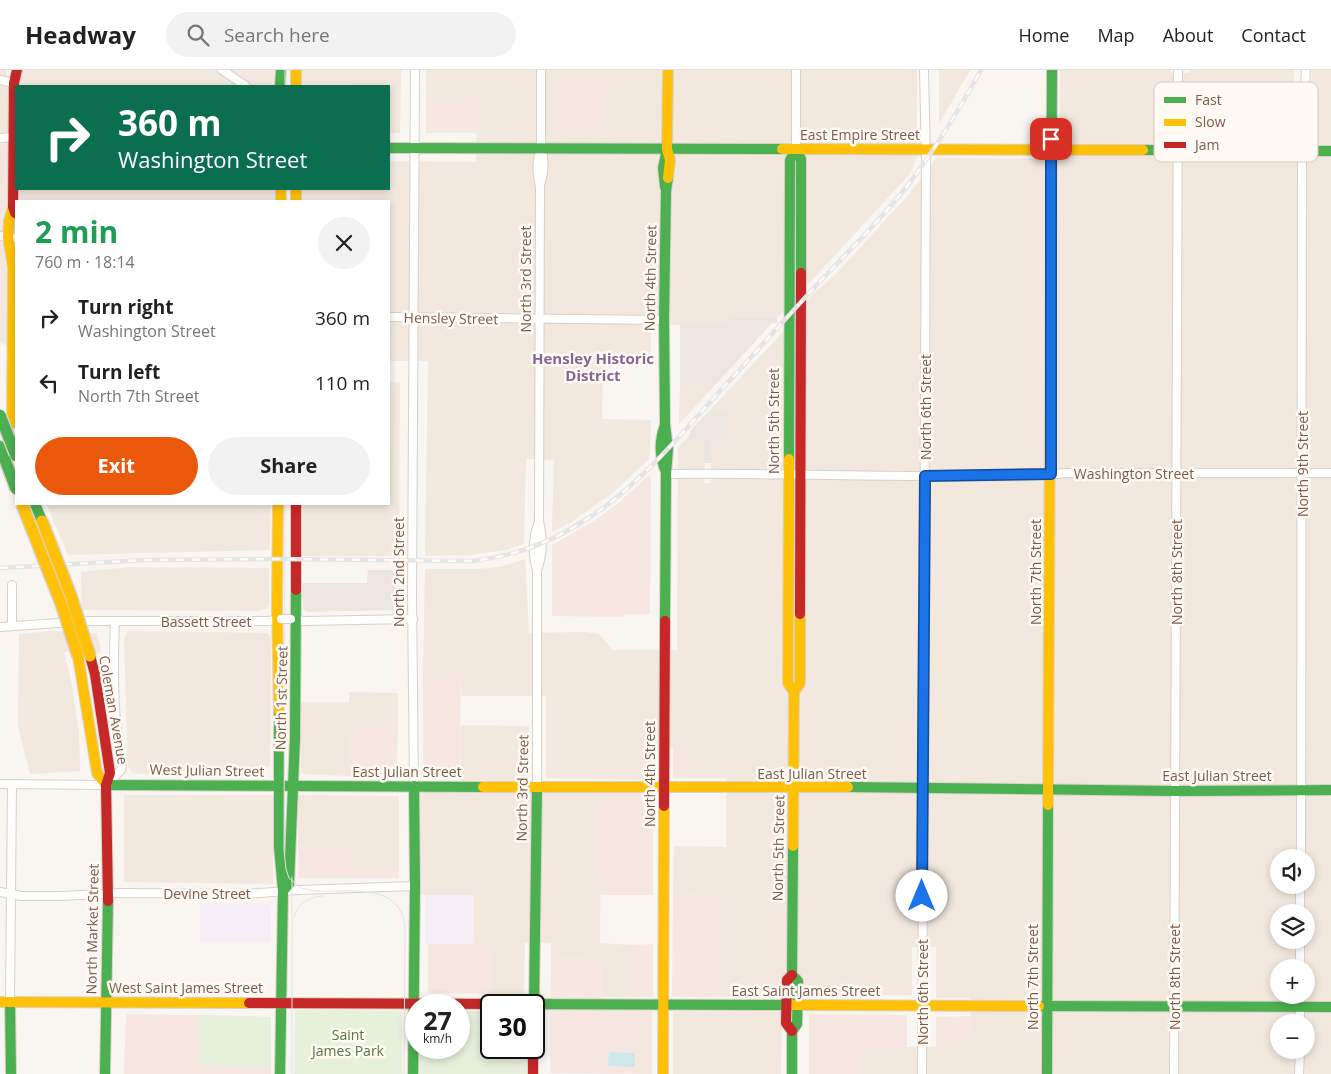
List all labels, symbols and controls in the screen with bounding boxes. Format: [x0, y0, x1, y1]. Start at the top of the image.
search box [166, 12, 516, 57]
text: Headway [25, 18, 136, 51]
icon: search [184, 21, 212, 49]
text: Search here [224, 22, 330, 48]
text: Home [1019, 23, 1069, 47]
text: Map [1097, 23, 1135, 47]
text: About [1163, 23, 1213, 47]
text: Contact [1241, 23, 1306, 47]
legend [1154, 82, 1318, 162]
text: Fast [1195, 90, 1222, 109]
text: 360 m [118, 99, 222, 146]
icon: right [35, 105, 100, 170]
text: Slow [1195, 112, 1226, 131]
pin [1030, 118, 1072, 160]
street label: East Empire Street [800, 125, 920, 144]
icon: arrive [1037, 125, 1065, 153]
text: Jam [1193, 135, 1220, 154]
text: Washington Street [118, 144, 307, 174]
text: 2 min [35, 211, 118, 252]
button: close [318, 217, 370, 269]
street label: North 4th Street [640, 225, 660, 331]
street label: North 3rd Street [516, 226, 535, 332]
text: 760 m · 18:14 [35, 251, 135, 273]
text: Turn right [78, 294, 173, 320]
icon: right [35, 304, 63, 332]
text: 360 m [315, 305, 370, 331]
street label: Hensley Street [404, 308, 498, 328]
text: Washington Street [78, 320, 216, 342]
district label: Hensley Historic District [532, 348, 654, 385]
street label: North 6th Street [916, 354, 935, 460]
text: Turn left [78, 359, 160, 385]
street label: North 5th Street [764, 368, 783, 474]
icon: left [35, 369, 63, 397]
text: 110 m [315, 370, 370, 396]
text: North 7th Street [78, 385, 199, 407]
street label: North 9th Street [1293, 411, 1312, 517]
button: Exit [35, 437, 198, 495]
button: Share [208, 437, 370, 495]
street label: Washington Street [1074, 464, 1194, 483]
street label: North 2nd Street [389, 517, 408, 627]
street label: North 7th Street [1026, 519, 1045, 625]
street label: North 8th Street [1167, 519, 1186, 625]
street label: Bassett Street [161, 612, 251, 631]
street label: North 1st Street [271, 646, 291, 750]
street label: Coleman Avenue [95, 654, 133, 766]
street label: North 4th Street [640, 721, 659, 827]
street label: North 3rd Street [512, 734, 532, 842]
street label: West Julian Street [150, 760, 264, 780]
street label: East Julian Street [352, 762, 462, 781]
street label: East Julian Street [757, 764, 867, 783]
street label: East Julian Street [1162, 766, 1272, 785]
street label: North 5th Street [768, 795, 788, 901]
map controls [1270, 849, 1315, 1059]
button: sound [1270, 849, 1315, 894]
street label: North Market Street [81, 863, 103, 995]
position arrow [895, 869, 947, 921]
street label: Devine Street [163, 884, 251, 903]
button: layers [1270, 904, 1315, 949]
street label: North 7th Street [1023, 924, 1042, 1030]
street label: North 8th Street [1165, 924, 1184, 1030]
street label: North 6th Street [913, 939, 932, 1045]
button: + [1270, 959, 1315, 1004]
street label: West Saint James Street [109, 978, 263, 997]
street label: East Saint James Street [732, 981, 880, 1000]
speed limit sign: 30 [480, 994, 545, 1059]
text: 27 [423, 1003, 452, 1037]
button: − [1270, 1014, 1315, 1059]
park label: Saint James Park [310, 1025, 385, 1060]
text: km/h [423, 1030, 452, 1047]

